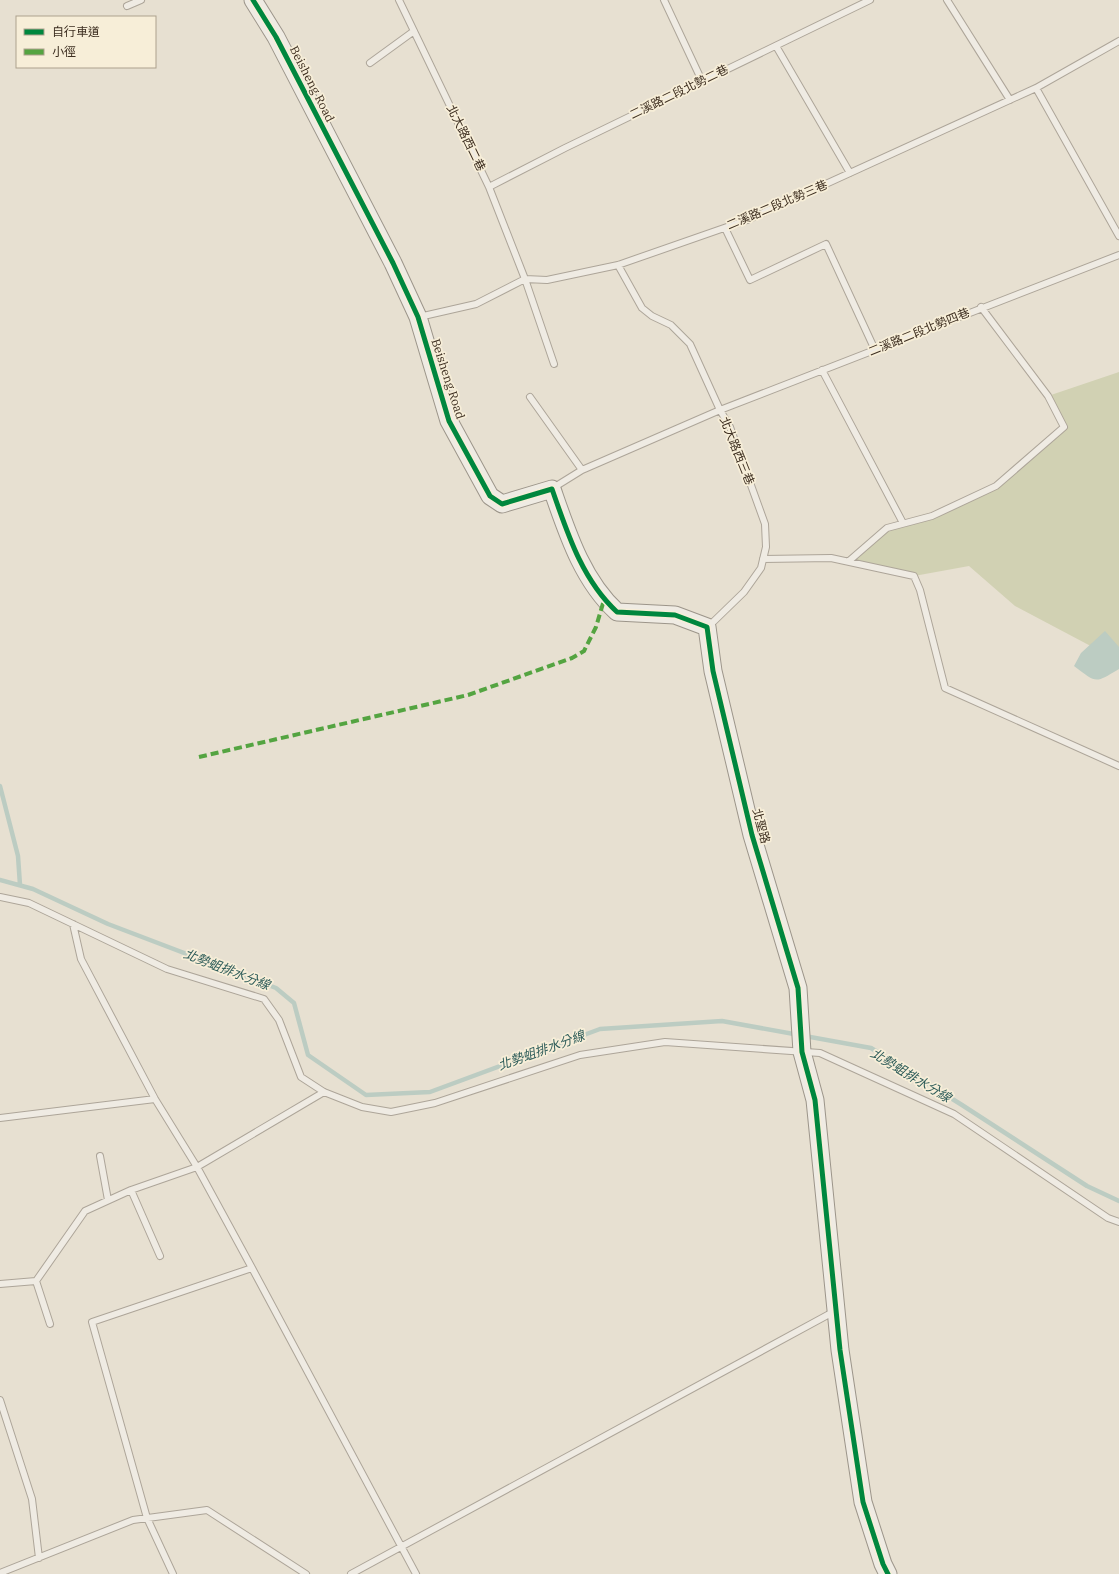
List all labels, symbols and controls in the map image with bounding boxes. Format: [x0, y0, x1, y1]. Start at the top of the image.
legend [16, 16, 156, 68]
text: 自行車道 [52, 24, 100, 39]
street label: Beisheng Road [287, 43, 338, 124]
text: 小徑 [52, 44, 76, 59]
street label: 二溪路二段北勢二巷 [627, 61, 731, 122]
street label: 北大路西二巷 [444, 102, 489, 173]
street label: 二溪路二段北勢三巷 [724, 177, 829, 233]
street label: 二溪路二段北勢四巷 [866, 304, 972, 359]
street label: Beisheng Road [428, 337, 469, 421]
street label: 北大路西三巷 [717, 415, 758, 487]
street label: 北聖路 [750, 807, 773, 845]
water label: 北勢蛆排水分線 [181, 945, 274, 994]
water label: 北勢蛆排水分線 [496, 1026, 589, 1074]
water label: 北勢蛆排水分線 [867, 1045, 956, 1107]

